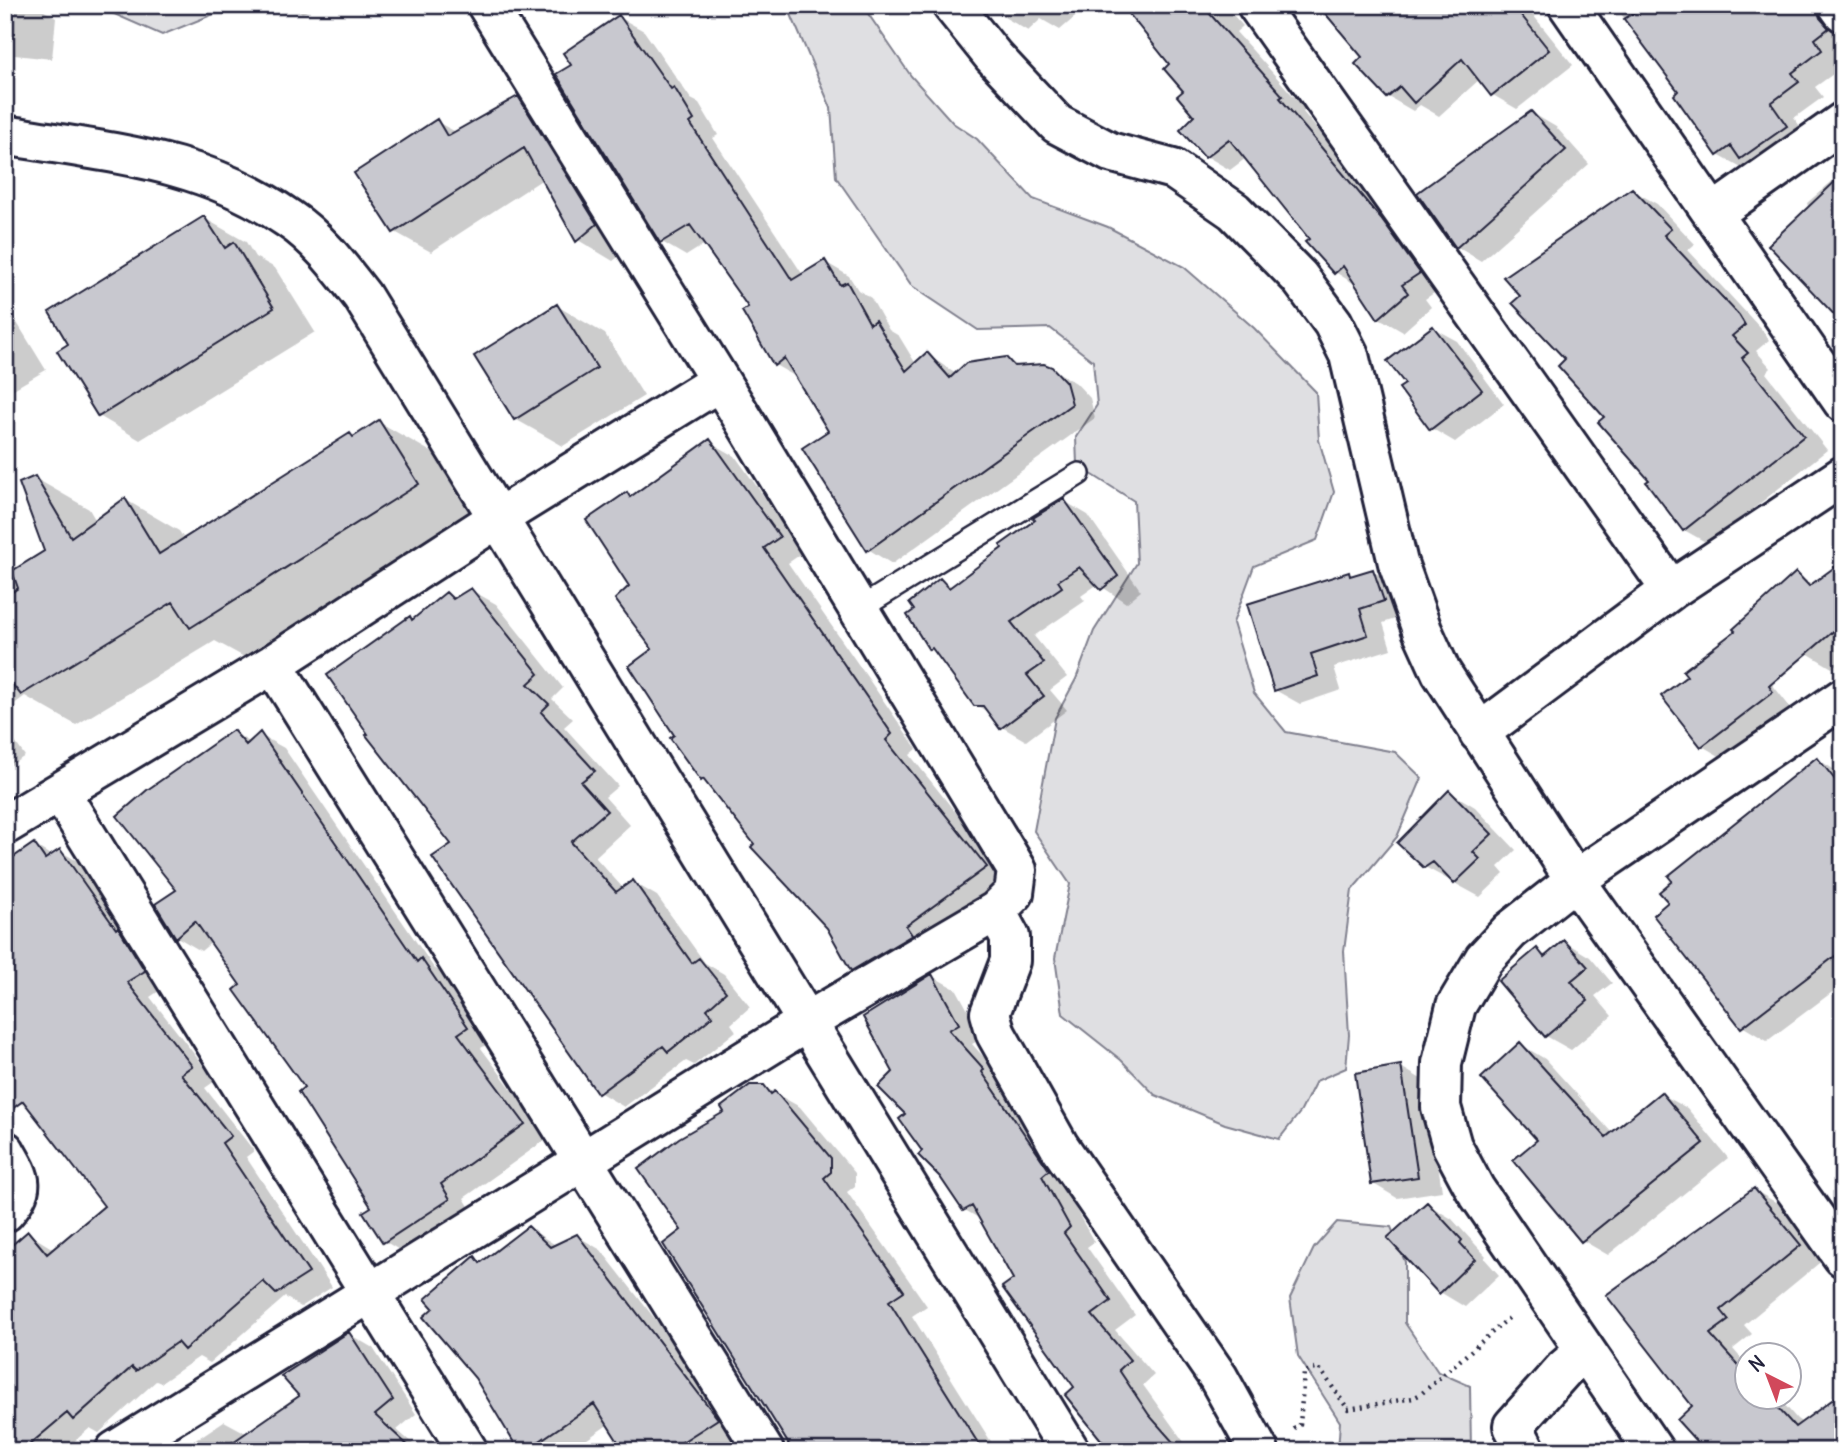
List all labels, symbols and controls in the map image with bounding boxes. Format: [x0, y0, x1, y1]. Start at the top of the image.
north arrow [1732, 1340, 1802, 1410]
text: N [1744, 1350, 1770, 1377]

